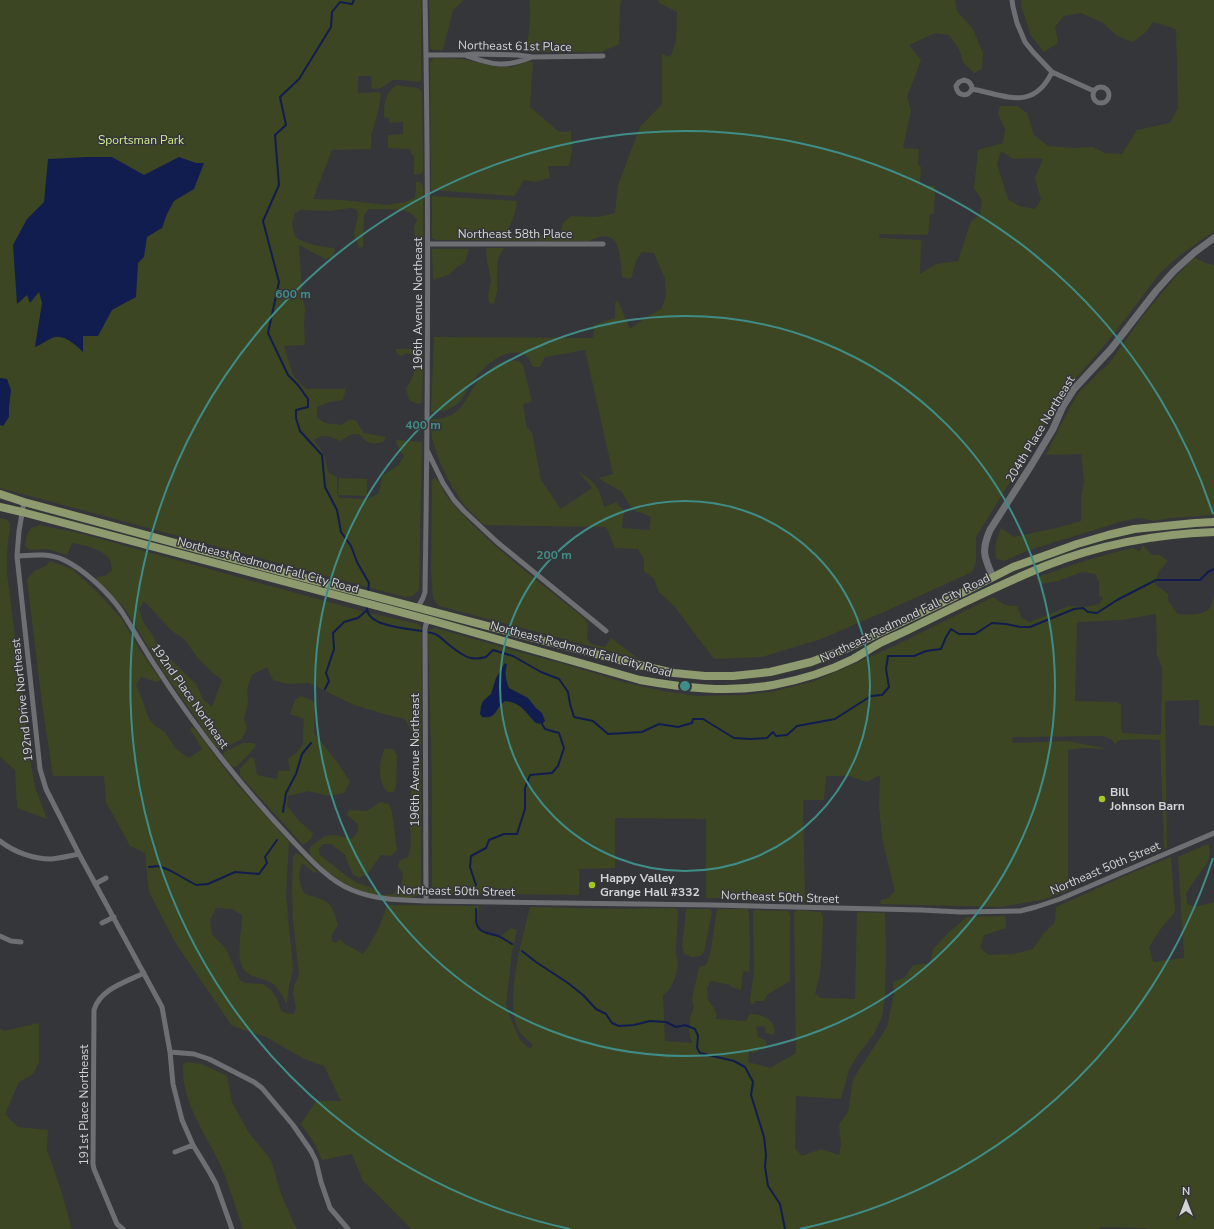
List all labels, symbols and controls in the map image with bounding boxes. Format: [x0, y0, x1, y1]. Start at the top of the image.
street label: Northeast 61st Place [458, 37, 572, 55]
park label: Sportsman Park [98, 132, 185, 148]
street label: Northeast 58th Place [458, 226, 572, 242]
street label: 196th Avenue Northeast [410, 236, 426, 371]
text: 600 m [275, 286, 311, 302]
street label: 204th Place Northeast [1002, 372, 1079, 485]
text: 400 m [405, 417, 441, 433]
street label: Northeast Redmond Fall City Road [176, 533, 360, 597]
text: 200 m [536, 547, 572, 563]
street label: Northeast Redmond Fall City Road [817, 570, 993, 666]
street label: Northeast Redmond Fall City Road [489, 617, 673, 681]
street label: 192nd Drive Northeast [7, 637, 36, 762]
street label: 192nd Place Northeast [148, 640, 233, 752]
centre of rings [678, 679, 692, 693]
street label: 196th Avenue Northeast [407, 692, 423, 827]
place label: Bill Johnson Barn [1109, 784, 1185, 814]
marker: Bill Johnson Barn [1097, 794, 1107, 804]
street label: Northeast 50th Street [1047, 837, 1163, 898]
place label: Happy Valley Grange Hall #332 [600, 870, 700, 900]
marker: Happy Valley Grange Hall #332 [587, 880, 597, 890]
street label: Northeast 50th Street [397, 882, 516, 900]
street label: Northeast 50th Street [721, 887, 840, 907]
street label: 191st Place Northeast [76, 1044, 92, 1165]
north arrow [1166, 1181, 1206, 1221]
text: N [1182, 1184, 1190, 1199]

